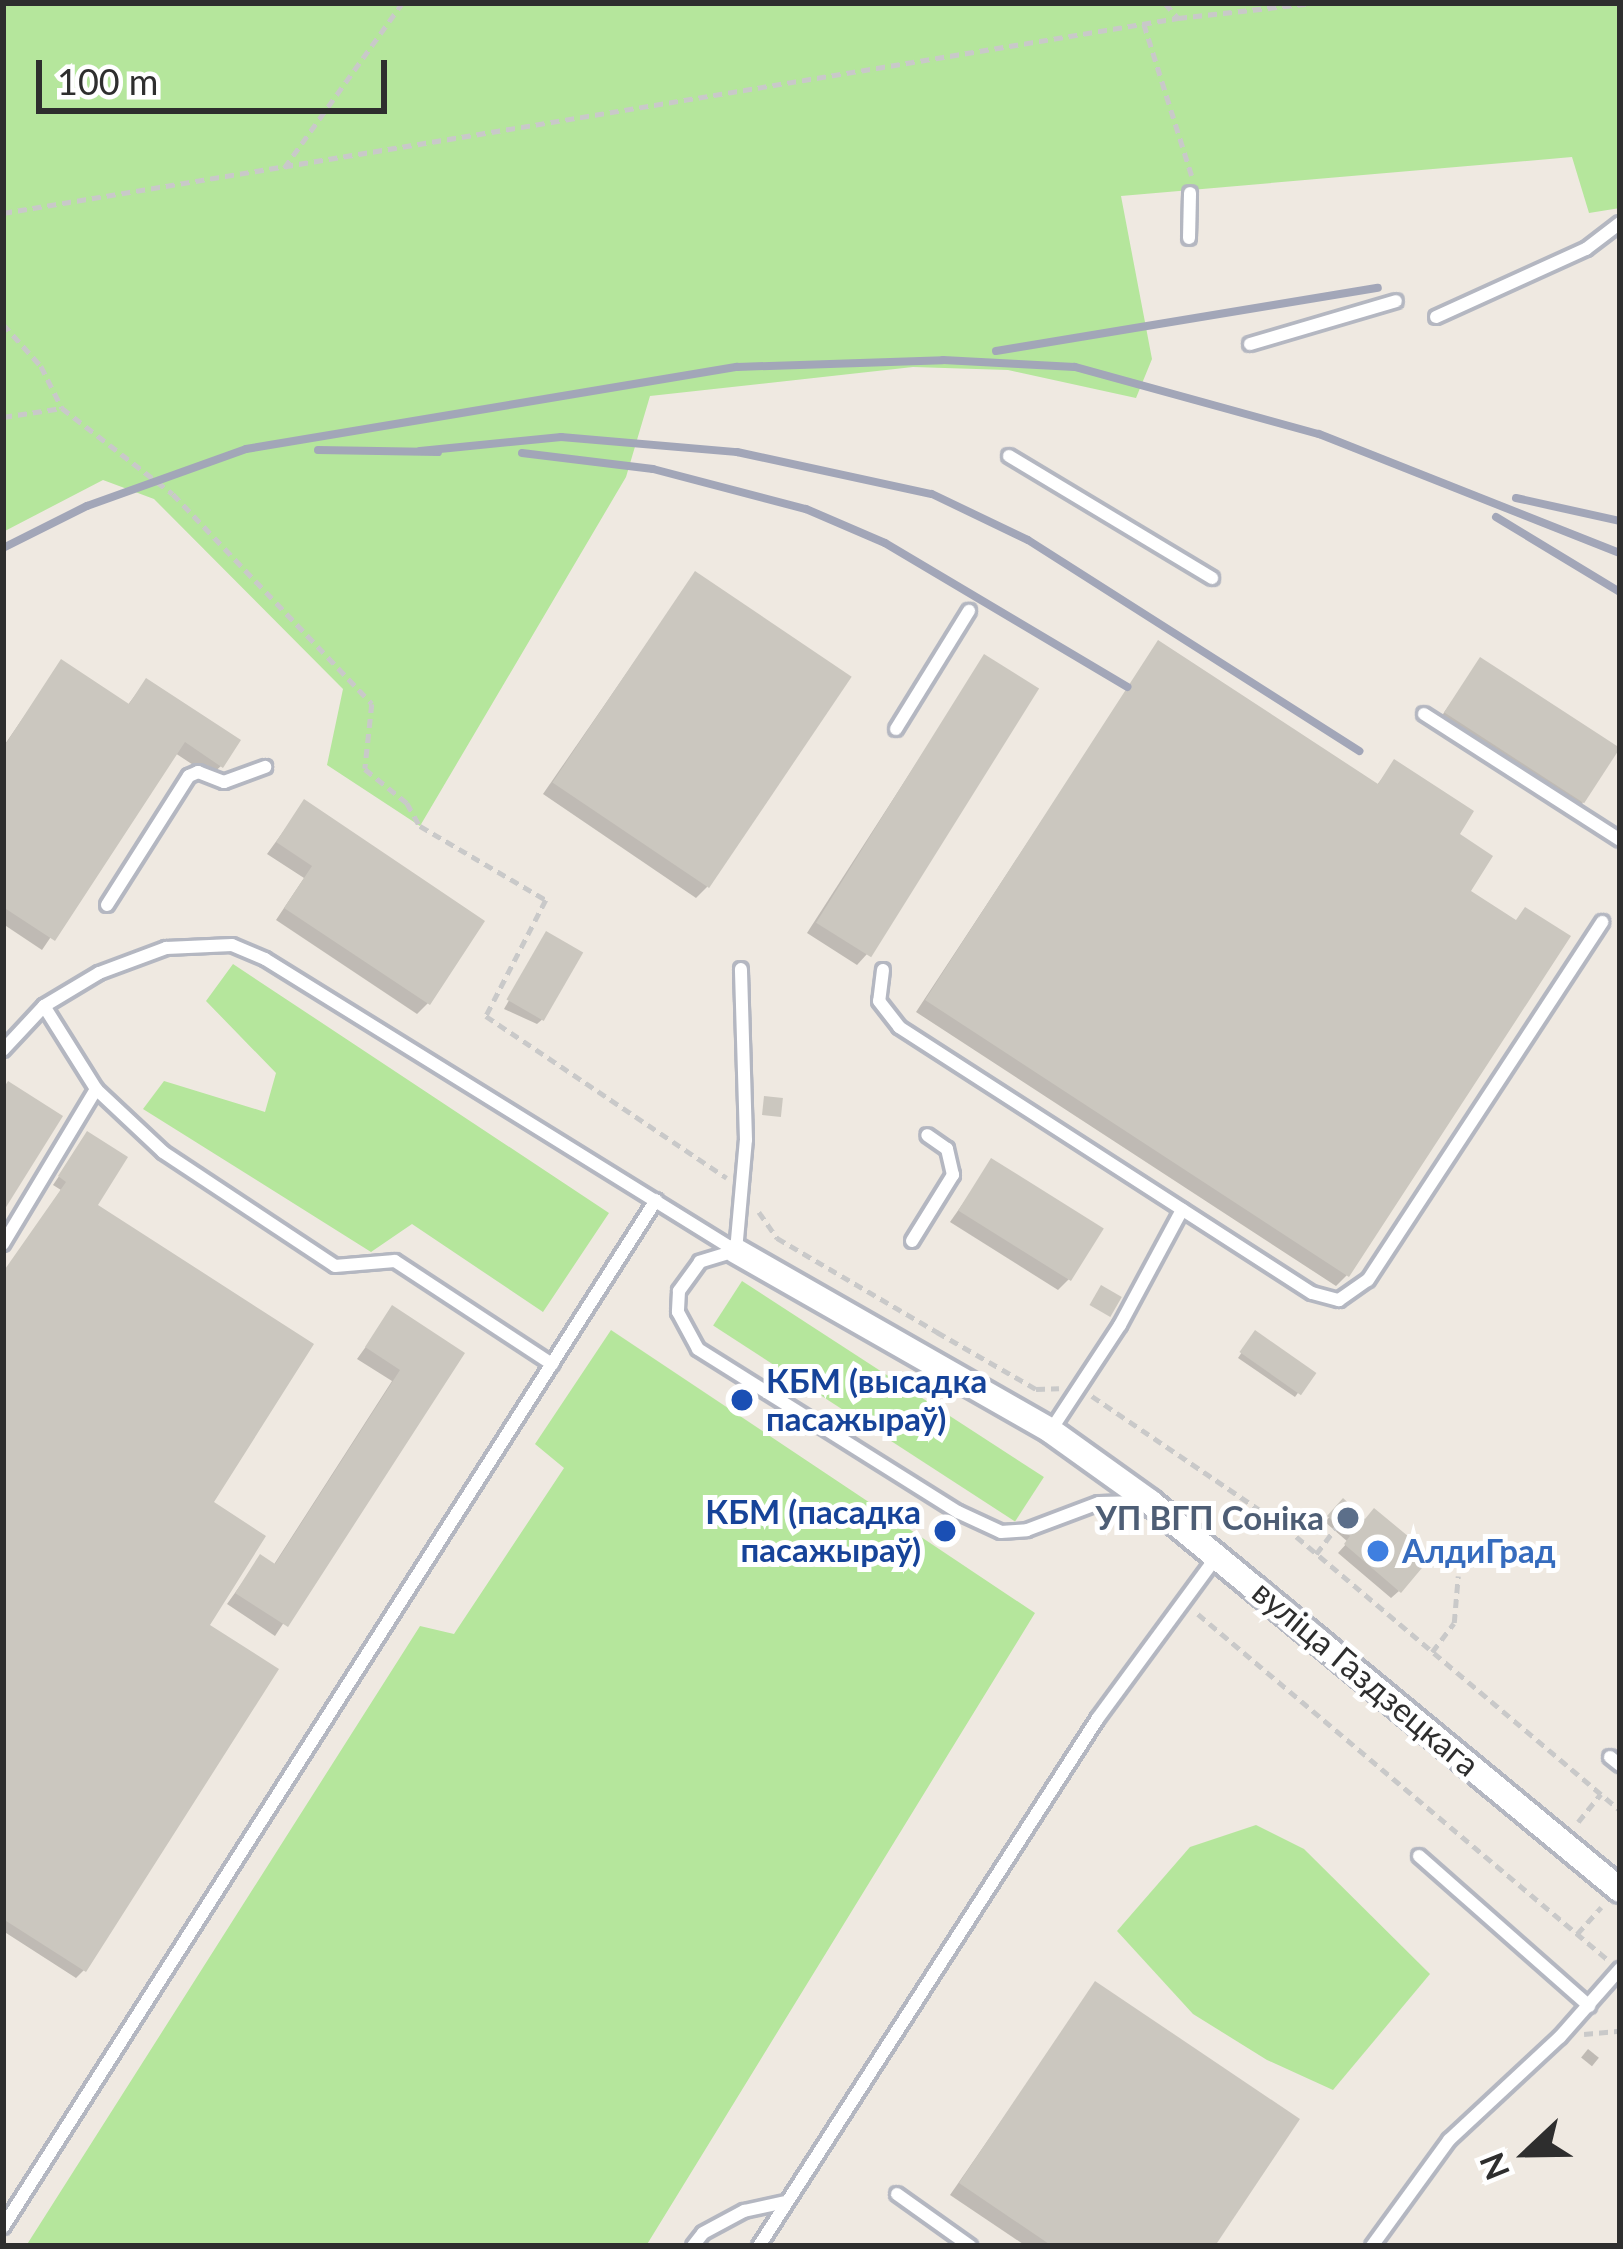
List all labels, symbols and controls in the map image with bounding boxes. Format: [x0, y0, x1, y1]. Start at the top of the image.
scale bar [42, 36, 393, 110]
text: 100 m [57, 59, 158, 103]
place label: КБМ (высадка пасажыраў) [766, 1361, 987, 1439]
marker: КБМ (высадка пасажыраў) [729, 1387, 755, 1413]
place label: КБМ (пасадка пасажыраў) [705, 1492, 921, 1570]
place label: УП ВГП Соніка [1096, 1498, 1324, 1538]
marker: УП ВГП Соніка [1335, 1505, 1361, 1531]
marker: КБМ (пасадка пасажыраў) [932, 1518, 958, 1544]
place label: АлдиГрад [1402, 1531, 1556, 1571]
marker: АлдиГрад [1365, 1538, 1391, 1564]
street label: вуліца Газдзецкага [1245, 1572, 1487, 1784]
north arrow [1467, 2093, 1587, 2213]
text: N [1470, 2147, 1517, 2186]

